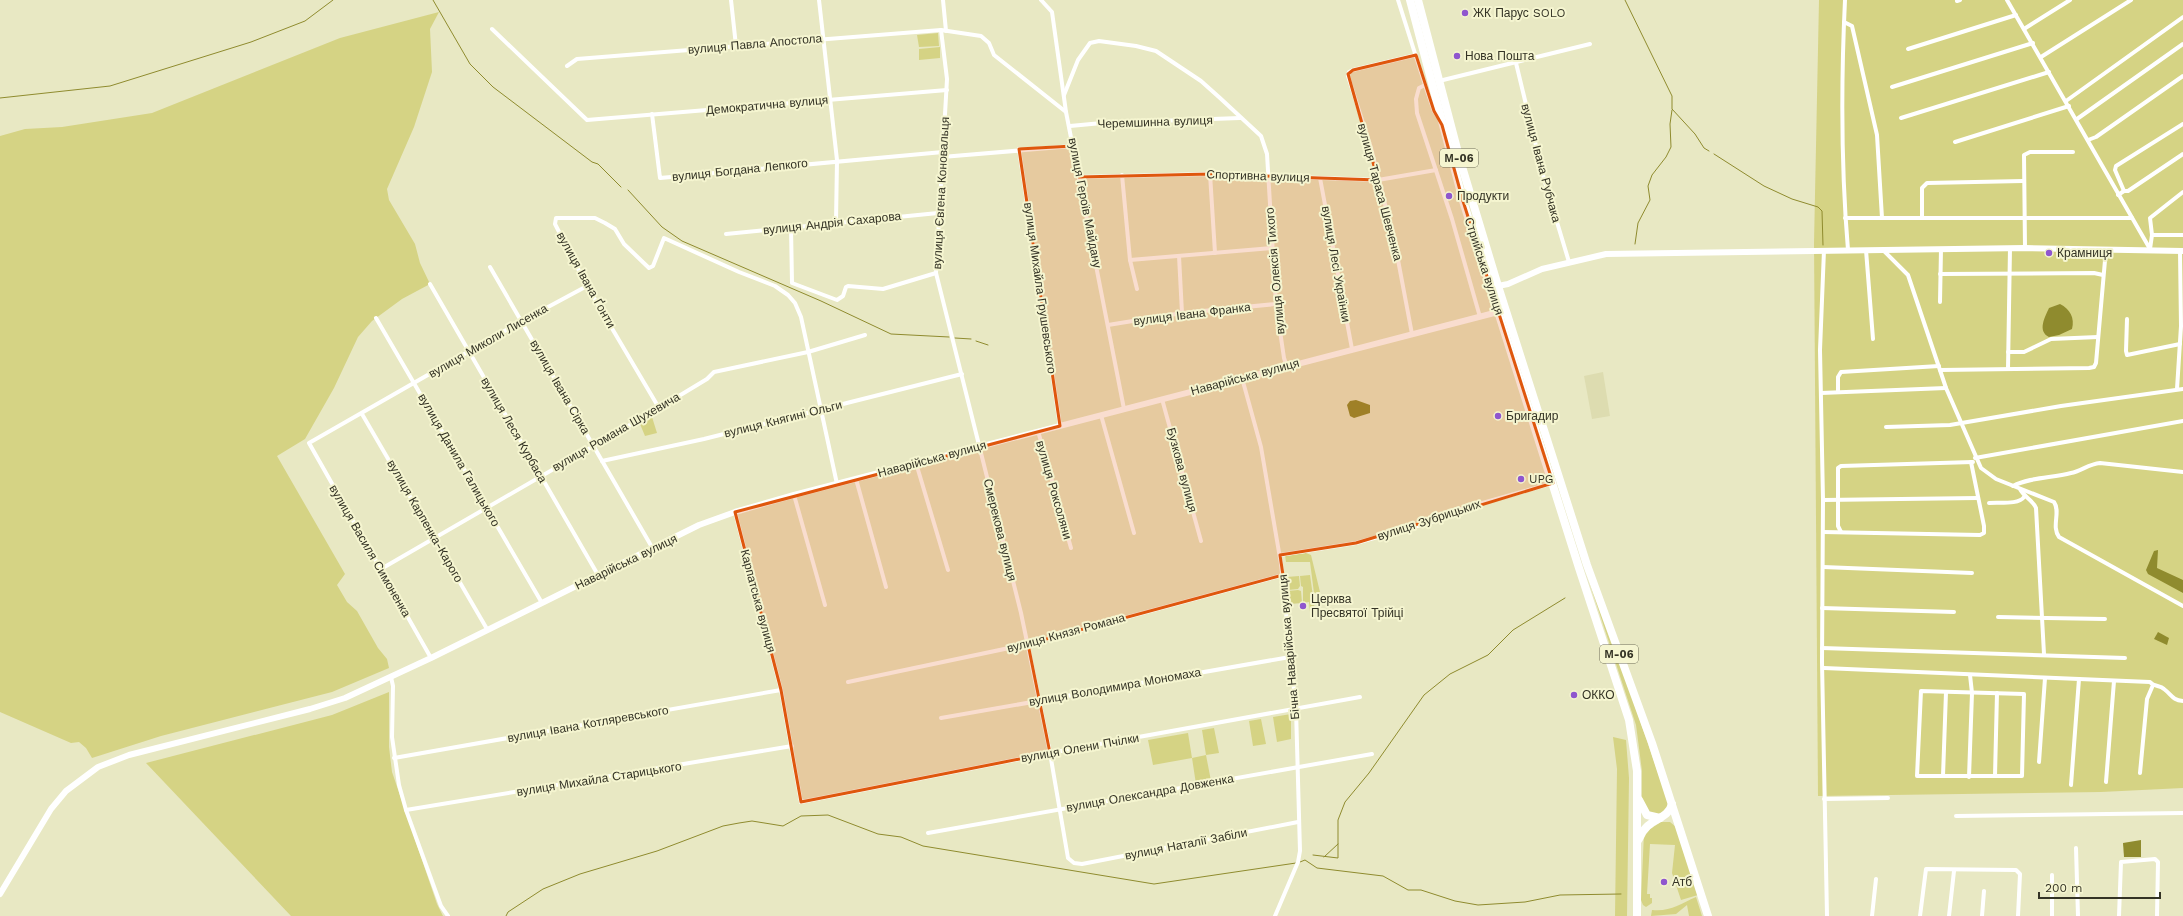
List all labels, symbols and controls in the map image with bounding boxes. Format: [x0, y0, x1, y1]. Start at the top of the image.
place label: ЖК Парус SOLO [1473, 6, 1566, 20]
marker: ЖК Парус SOLO [1460, 8, 1470, 18]
street label: вулиця Павла Апостола [687, 31, 823, 57]
place label: Нова Пошта [1465, 49, 1535, 63]
marker: Нова Пошта [1452, 51, 1462, 61]
street label: Демократична вулиця [705, 93, 829, 117]
street label: вулиця Івана Рубчака [1518, 102, 1564, 224]
street label: Черемшинна вулиця [1097, 113, 1213, 131]
street label: вулиця Євгена Коновальця [930, 116, 952, 270]
street label: вулиця Тараса Шевченка [1355, 122, 1405, 263]
street label: вулиця Героїв Майдану [1066, 137, 1104, 269]
road number: М-06 [1440, 149, 1478, 167]
street label: вулиця Богдана Лепкого [671, 156, 809, 184]
street label: Спортивна вулиця [1206, 167, 1310, 185]
place label: Продукти [1457, 189, 1509, 203]
marker: Продукти [1444, 191, 1454, 201]
street label: вулиця Михайла Грушевського [1021, 201, 1059, 375]
street label: вулиця Лесі Українки [1319, 205, 1353, 323]
street label: вулиця Олексія Тихого [1262, 207, 1288, 335]
street label: вулиця Андрія Сахарова [762, 209, 902, 237]
street label: Стрийська вулиця [1462, 215, 1506, 317]
street label: вулиця Івана Ґонти [554, 229, 619, 331]
place label: Крамниця [2057, 246, 2112, 260]
marker: Крамниця [2044, 248, 2054, 258]
street label: вулиця Івана Франка [1133, 300, 1252, 328]
street label: вулиця Миколи Лисенка [426, 301, 550, 381]
street label: вулиця Івана Сірка [527, 337, 593, 437]
street label: Наварійська вулиця [1189, 356, 1301, 398]
street label: вулиця Леся Курбаса [478, 375, 550, 486]
street label: вулиця Романа Шухевича [550, 390, 683, 474]
street label: вулиця Данила Галицького [415, 391, 503, 529]
street label: вулиця Княгині Ольги [723, 398, 843, 440]
place label: Бригадир [1506, 409, 1559, 423]
marker: Бригадир [1493, 411, 1503, 421]
street label: Бузкова вулиця [1164, 426, 1200, 514]
street label: Наварійська вулиця [876, 438, 988, 480]
street label: вулиця Роксоляни [1033, 439, 1075, 541]
street label: вулиця Карпенка-Карого [384, 457, 466, 585]
place label: UPG [1529, 472, 1554, 486]
marker: UPG [1516, 474, 1526, 484]
street label: Смерекова вулиця [981, 477, 1019, 583]
street label: вулиця Василя Симоненка [326, 482, 414, 620]
street label: вулиця Зубрицьких [1376, 497, 1482, 543]
street label: Наварійська вулиця [573, 531, 679, 593]
street label: Карпатська вулиця [738, 548, 778, 654]
street label: Бічна Наварійська вулиця [1276, 574, 1302, 720]
place label: Церква Пресвятої Трійці [1311, 592, 1403, 620]
marker: Церква Пресвятої Трійці [1298, 601, 1308, 611]
street label: вулиця Князя Романа [1005, 610, 1127, 655]
road number: М-06 [1600, 645, 1638, 663]
street label: вулиця Володимира Мономаха [1028, 665, 1203, 709]
place label: ОККО [1582, 688, 1615, 702]
marker: ОККО [1569, 690, 1579, 700]
street label: вулиця Івана Котляревського [506, 703, 670, 745]
street label: вулиця Олени Пчілки [1020, 731, 1140, 765]
street label: вулиця Михайла Старицького [516, 759, 683, 799]
street label: вулиця Олександра Довженка [1065, 771, 1235, 815]
street label: вулиця Наталії Забіли [1124, 825, 1248, 863]
scale bar [2039, 874, 2160, 900]
place label: Атб [1672, 875, 1692, 889]
marker: Атб [1659, 877, 1669, 887]
text: 200 m [2045, 881, 2082, 895]

